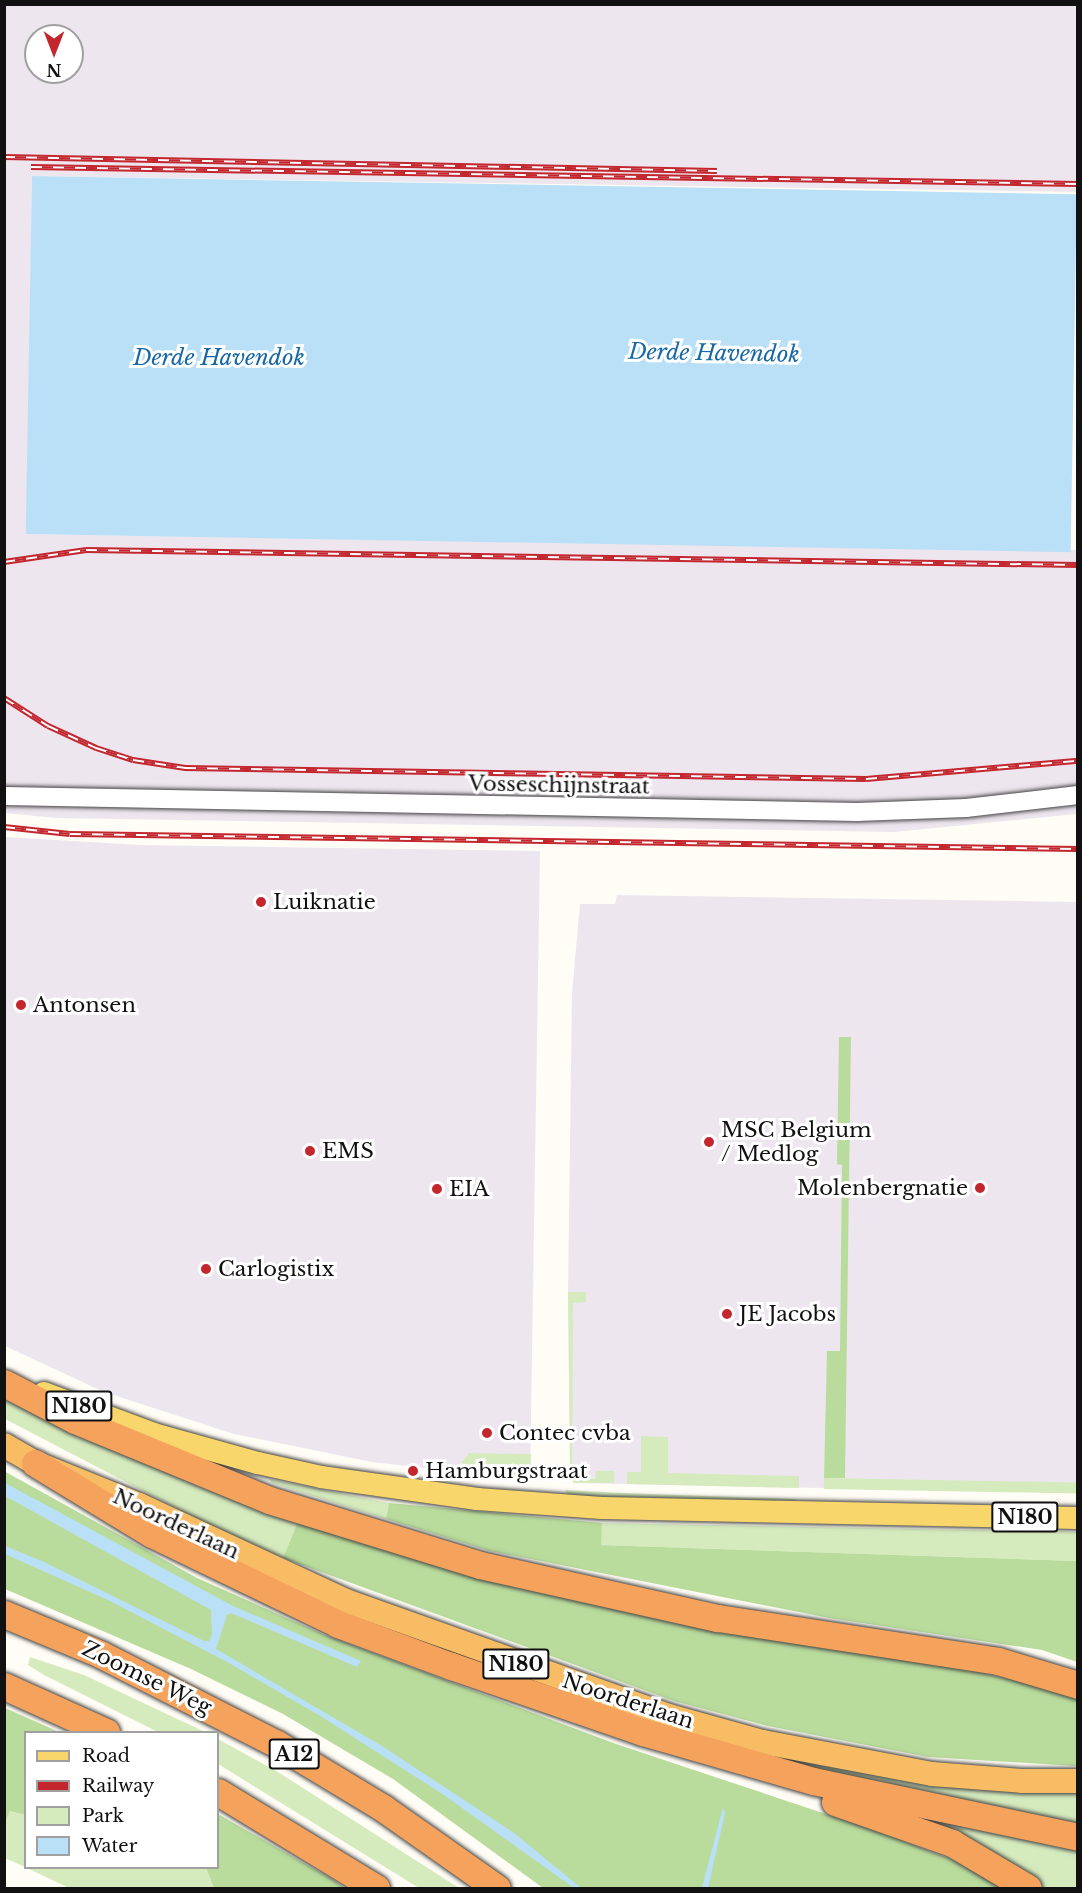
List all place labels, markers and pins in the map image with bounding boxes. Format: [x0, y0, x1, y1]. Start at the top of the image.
place label: Luiknatie [273, 889, 376, 915]
marker: Luiknatie [254, 895, 268, 909]
place label: Antonsen [33, 992, 136, 1018]
marker: Antonsen [14, 998, 28, 1012]
place label: MSC Belgium / Medlog [721, 1117, 872, 1167]
marker: MSC Belgium / Medlog [702, 1135, 716, 1149]
place label: EMS [322, 1138, 374, 1164]
marker: EMS [303, 1144, 317, 1158]
place label: Molenbergnatie [797, 1175, 968, 1201]
place label: EIA [449, 1176, 489, 1202]
marker: Molenbergnatie [973, 1181, 987, 1195]
marker: EIA [430, 1182, 444, 1196]
place label: Carlogistix [218, 1256, 334, 1282]
marker: Carlogistix [199, 1262, 213, 1276]
place label: JE Jacobs [739, 1301, 836, 1327]
marker: JE Jacobs [720, 1307, 734, 1321]
place label: Contec cvba [499, 1420, 631, 1446]
marker: Contec cvba [480, 1426, 494, 1440]
place label: Hamburgstraat [425, 1458, 588, 1484]
marker: Hamburgstraat [406, 1464, 420, 1478]

